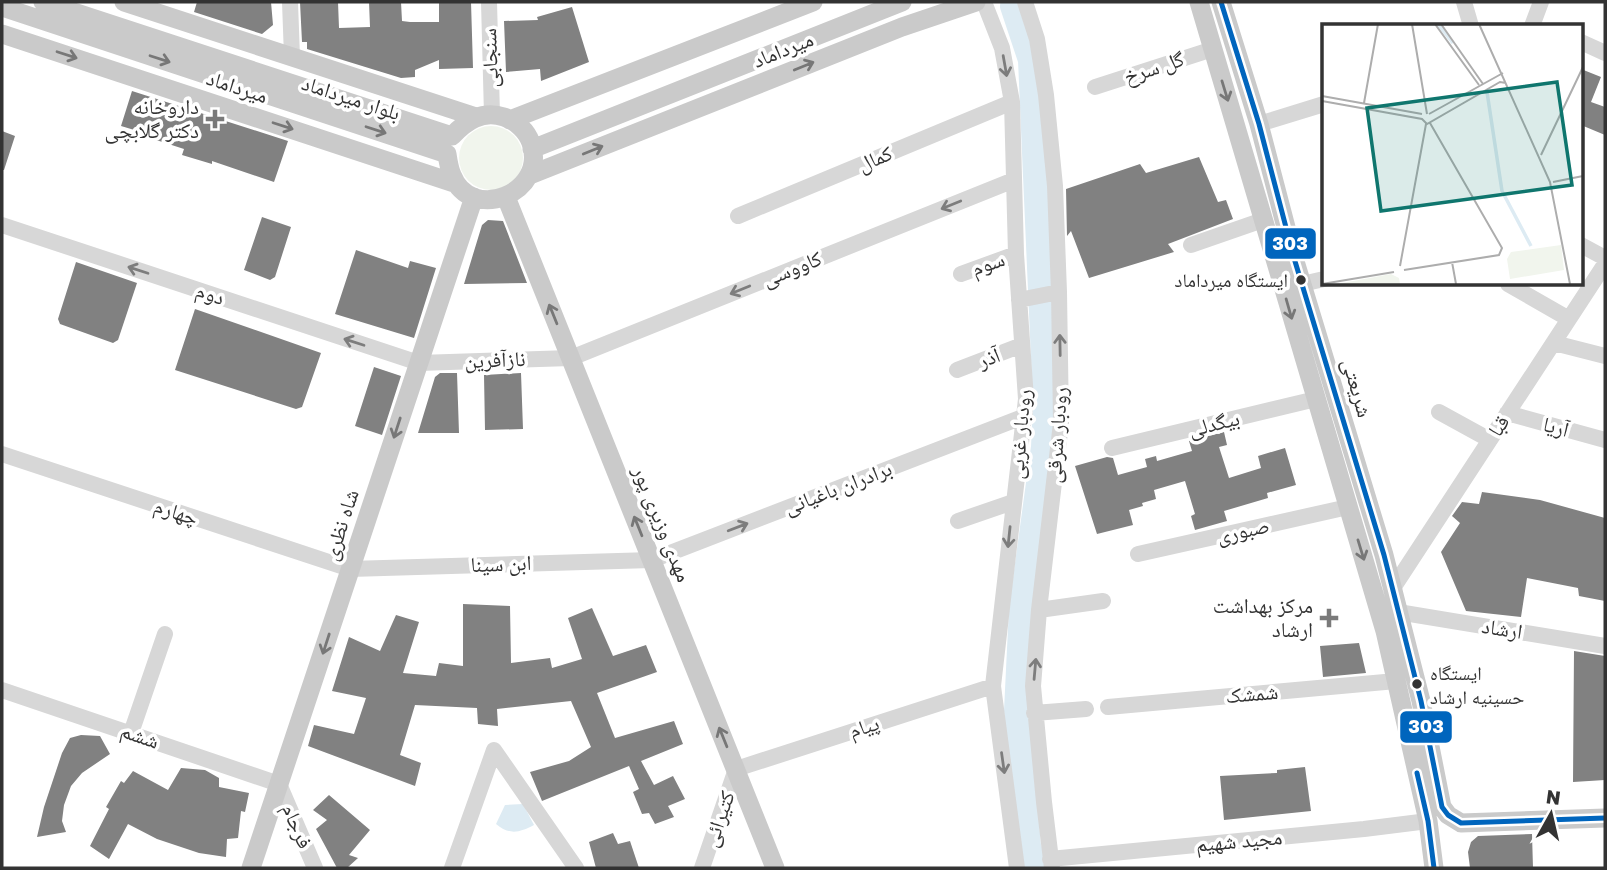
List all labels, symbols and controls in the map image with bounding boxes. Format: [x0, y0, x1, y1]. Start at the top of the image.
inset map [1322, 24, 1582, 285]
street label: میرداماد [749, 25, 817, 73]
street label: سنجابی [475, 28, 504, 88]
street label: گل سرخ [1120, 45, 1188, 90]
one-way arrow [55, 50, 77, 62]
one-way arrow [148, 54, 170, 66]
one-way arrow [999, 54, 1013, 77]
one-way arrow [793, 58, 815, 71]
street label: میرداماد [203, 64, 271, 108]
street label: بلوار میرداماد [299, 69, 404, 125]
one-way arrow [1220, 79, 1233, 101]
place label: داروخانه دکتر گلابچی [105, 93, 199, 144]
marker: داروخانه دکتر گلابچی [205, 109, 225, 129]
one-way arrow [271, 121, 293, 133]
one-way arrow [364, 125, 386, 137]
street label: کمال [853, 139, 896, 177]
one-way arrow [582, 142, 603, 155]
one-way arrow [941, 200, 962, 213]
line badge: 303 [1264, 227, 1317, 260]
text: 303 [1272, 231, 1308, 254]
street label: کاووسی [758, 244, 826, 293]
street label: سوم [967, 245, 1009, 283]
one-way arrow [128, 263, 150, 275]
place label: ایستگاه میرداماد [1175, 268, 1288, 292]
marker: ایستگاه میرداماد [1294, 273, 1308, 287]
street label: دوم [192, 276, 228, 312]
one-way arrow [729, 285, 751, 298]
one-way arrow [1283, 297, 1296, 320]
one-way arrow [546, 304, 559, 326]
one-way arrow [344, 334, 366, 347]
one-way arrow [1054, 334, 1067, 357]
street label: آذر [973, 341, 1004, 373]
street label: نازآفرین [464, 345, 526, 374]
street label: شریعتی [1336, 355, 1379, 421]
street label: رودبار شرقی [1040, 386, 1073, 484]
street label: رودبار غربی [1002, 388, 1037, 480]
street label: بیگدلی [1185, 404, 1242, 443]
street label: قبا [1482, 410, 1515, 441]
street label: آریا [1541, 410, 1573, 442]
one-way arrow [390, 416, 403, 438]
street label: برادران باغیانی [780, 455, 896, 520]
street label: مهدی وزیری پور [627, 461, 698, 585]
street label: شاه نظری [316, 486, 364, 564]
street label: چهارم [150, 492, 202, 532]
street label: صبوری [1214, 511, 1272, 549]
one-way arrow [630, 515, 643, 537]
one-way arrow [727, 519, 749, 532]
one-way arrow [1003, 525, 1016, 548]
one-way arrow [1355, 539, 1368, 561]
street label: ابن سینا [470, 549, 532, 578]
place label: مرکز بهداشت ارشاد [1213, 592, 1313, 642]
marker: مرکز بهداشت ارشاد [1319, 608, 1339, 628]
street label: ارشاد [1480, 612, 1524, 644]
one-way arrow [318, 632, 331, 654]
one-way arrow [1029, 659, 1042, 681]
place label: ایستگاه حسینیه ارشاد [1430, 661, 1524, 709]
marker: ایستگاه حسینیه ارشاد [1410, 677, 1424, 691]
street label: شمشک [1225, 678, 1279, 708]
street label: پیام [845, 709, 883, 745]
line badge: 303 [1399, 710, 1453, 744]
text: 303 [1408, 714, 1444, 737]
street label: ششم [117, 716, 163, 756]
one-way arrow [715, 726, 728, 748]
one-way arrow [997, 751, 1010, 774]
north arrow [1516, 779, 1586, 849]
text: N [1545, 784, 1562, 809]
street label: کتیرائی [696, 787, 741, 850]
street label: فرجام [275, 799, 319, 853]
street label: مجید شهیم [1195, 823, 1283, 859]

